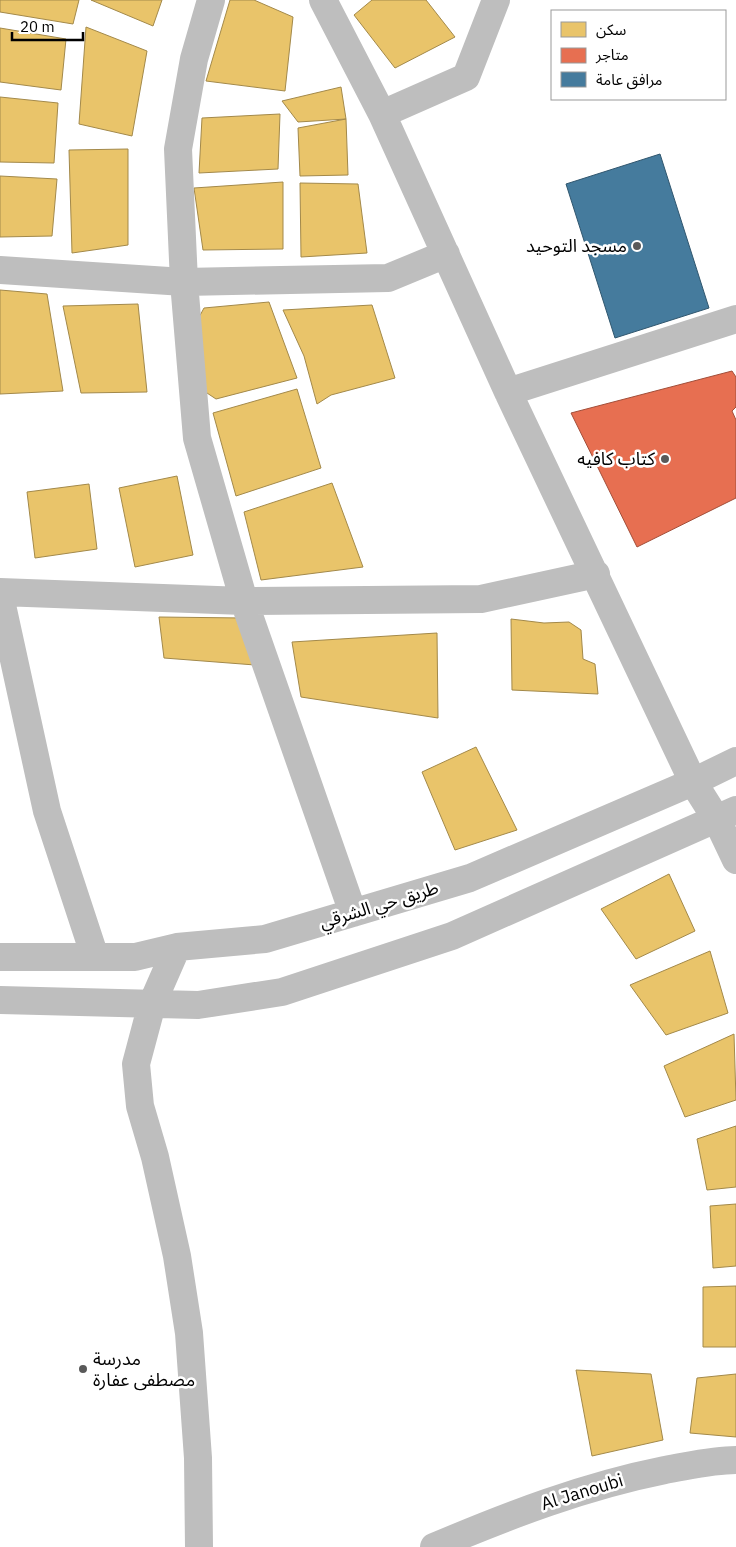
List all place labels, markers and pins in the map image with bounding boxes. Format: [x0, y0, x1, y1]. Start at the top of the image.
place label: مسجد التوحيد [526, 234, 627, 257]
marker: مسجد التوحيد [631, 240, 643, 252]
place label: كتاب كافيه [577, 447, 656, 470]
marker: كتاب كافيه [659, 453, 671, 465]
place label: مدرسة مصطفى عفارة [93, 1347, 195, 1391]
marker: مدرسة مصطفى عفارة [77, 1363, 89, 1375]

